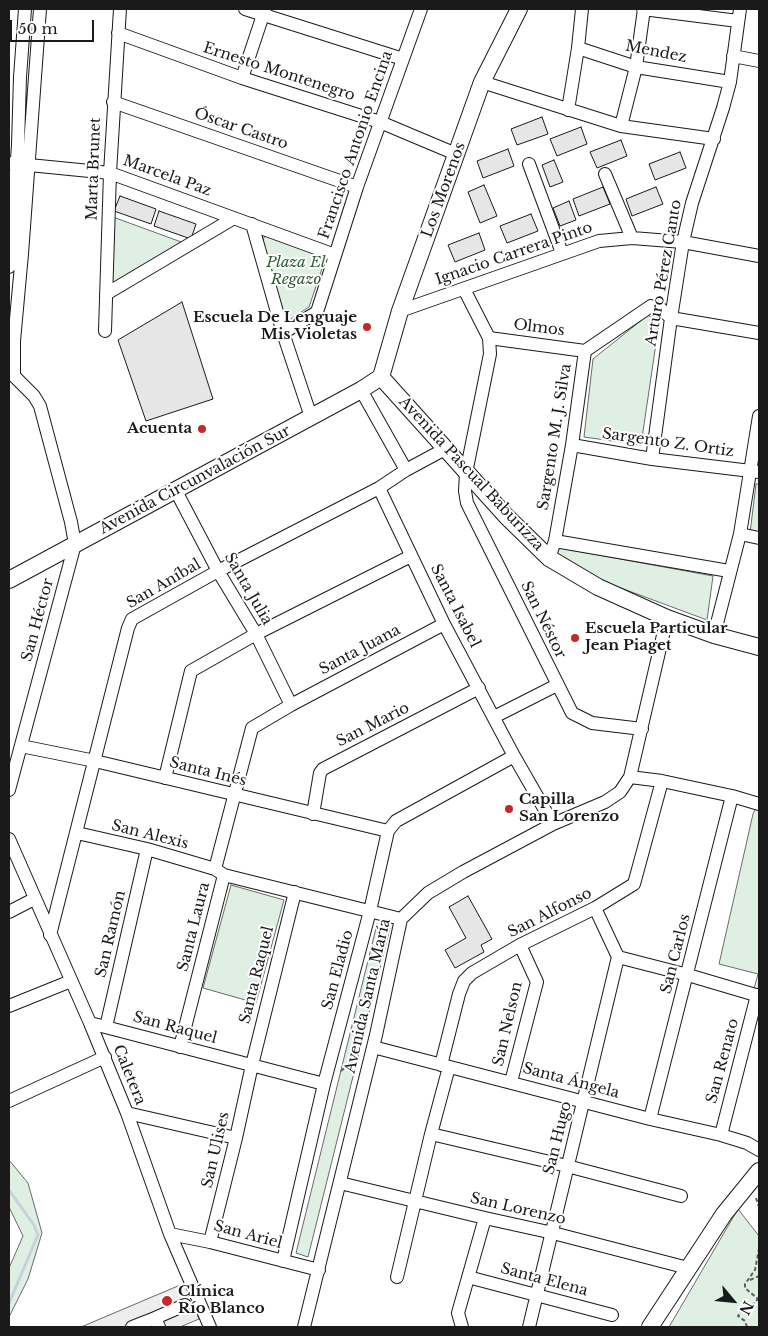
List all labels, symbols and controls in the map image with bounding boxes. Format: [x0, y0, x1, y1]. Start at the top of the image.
scale bar [12, 10, 96, 42]
text: 50 m [18, 19, 58, 38]
street label: Mendez [624, 37, 688, 67]
street label: Ernesto Montenegro [201, 39, 357, 105]
street label: Francisco Antonio Encina [315, 49, 397, 241]
street label: Óscar Castro [192, 104, 290, 154]
street label: Marta Brunet [83, 117, 105, 221]
street label: Los Morenos [418, 140, 470, 240]
street label: Marcela Paz [120, 152, 214, 200]
street label: Arturo Pérez Canto [642, 198, 686, 348]
street label: Ignacio Carrera Pinto [433, 219, 595, 289]
park label: Plaza El Regazo [266, 254, 326, 289]
place label: Escuela De Lenguaje Mis Violetas [193, 309, 357, 344]
street label: Olmos [512, 316, 566, 340]
marker: Escuela De Lenguaje Mis Violetas [361, 321, 373, 333]
street label: Sargento M. J. Silva [535, 362, 575, 512]
street label: Avenida Pascual Baburizza [395, 393, 547, 555]
place label: Acuenta [127, 420, 192, 438]
street label: Avenida Circunvalación Sur [96, 422, 294, 538]
marker: Acuenta [196, 423, 208, 435]
street label: Sargento Z. Ortiz [601, 425, 735, 461]
street label: Santa Julia [220, 550, 276, 628]
street label: San Aníbal [124, 555, 204, 613]
street label: Santa Isabel [426, 561, 484, 651]
street label: San Héctor [18, 576, 58, 664]
street label: San Néstor [517, 578, 569, 662]
place label: Escuela Particular Jean Piaget [585, 620, 728, 655]
street label: Santa Juana [316, 621, 404, 679]
marker: Escuela Particular Jean Piaget [569, 632, 581, 644]
street label: San Mario [334, 699, 412, 751]
street label: Santa Inés [168, 754, 248, 790]
place label: Capilla San Lorenzo [519, 791, 619, 826]
marker: Capilla San Lorenzo [503, 803, 515, 815]
street label: San Alexis [110, 817, 190, 853]
street label: Santa Laura [174, 881, 214, 973]
street label: San Alfonso [505, 884, 595, 942]
street label: San Ramón [92, 889, 130, 979]
street label: San Carlos [657, 912, 695, 996]
street label: Avenida Santa María [341, 917, 395, 1075]
street label: Santa Raquel [236, 924, 278, 1026]
street label: San Eladio [319, 928, 357, 1012]
street label: San Nelson [490, 980, 526, 1068]
street label: San Raquel [131, 1008, 219, 1048]
street label: San Renato [703, 1017, 743, 1105]
street label: Caletera [109, 1042, 149, 1108]
street label: Santa Ángela [521, 1059, 621, 1103]
street label: San Hugo [540, 1099, 576, 1177]
street label: San Ulises [198, 1110, 234, 1190]
street label: San Lorenzo [469, 1189, 567, 1229]
street label: San Ariel [212, 1217, 284, 1253]
street label: Santa Elena [498, 1260, 590, 1300]
north arrow [708, 1276, 758, 1326]
place label: Clínica Río Blanco [178, 1283, 265, 1318]
marker: Clínica Río Blanco [160, 1294, 174, 1308]
text: N [735, 1298, 757, 1318]

